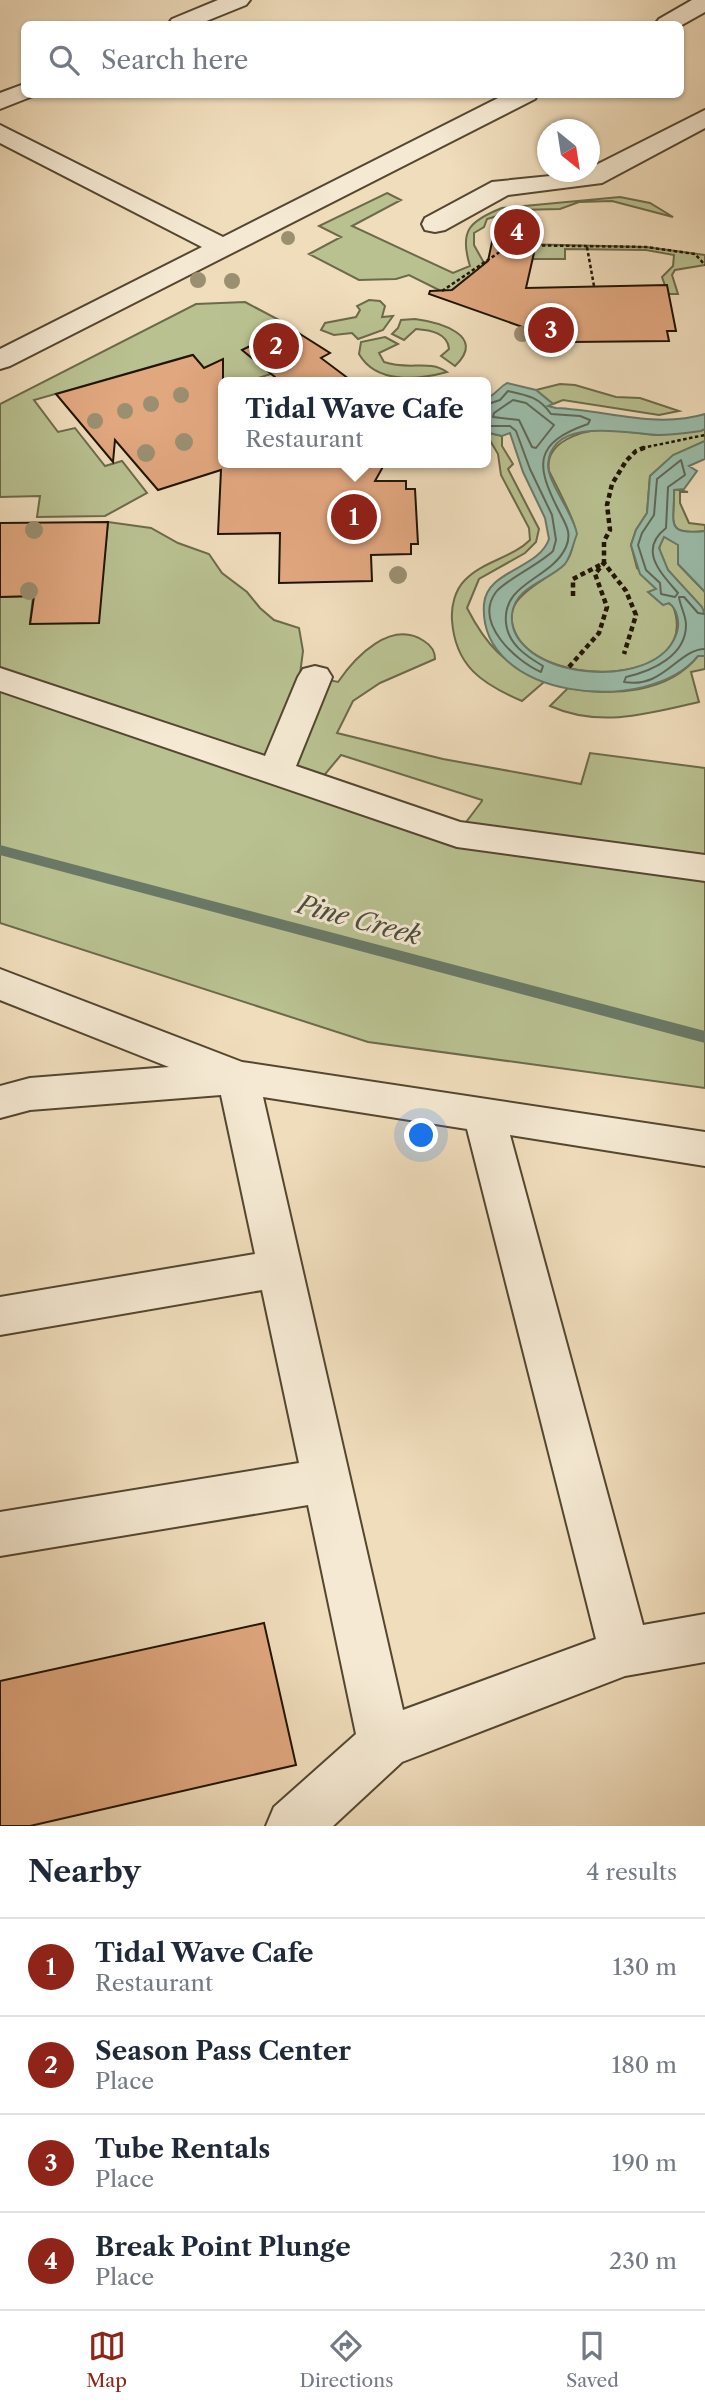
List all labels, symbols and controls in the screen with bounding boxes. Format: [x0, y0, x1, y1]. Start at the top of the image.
search box [21, 21, 684, 98]
icon: search [45, 41, 83, 79]
text: Search here [101, 44, 248, 76]
north arrow [537, 119, 600, 182]
pin: 4 [494, 206, 540, 258]
pin: 3 [528, 304, 574, 356]
pin: 2 [253, 320, 299, 372]
popup [218, 377, 491, 468]
text: Tidal Wave Cafe [245, 393, 464, 425]
text: Restaurant [245, 425, 363, 453]
pin: 1 [331, 491, 377, 543]
water label: Pine Creek [292, 888, 425, 952]
your location [404, 1118, 438, 1152]
text: Nearby [28, 1853, 141, 1890]
text: 4 results [586, 1858, 677, 1886]
text: Tidal Wave Cafe [95, 1937, 314, 1969]
text: 1 [46, 1953, 56, 1981]
text: 130 m [613, 1953, 677, 1981]
text: Restaurant [95, 1969, 213, 1997]
text: Season Pass Center [95, 2035, 351, 2067]
text: 2 [44, 2051, 58, 2079]
text: 180 m [612, 2051, 677, 2079]
text: Place [95, 2067, 154, 2095]
text: Tube Rentals [95, 2133, 270, 2165]
text: 3 [45, 2149, 58, 2177]
text: 190 m [612, 2149, 677, 2177]
text: Place [95, 2165, 154, 2193]
text: Break Point Plunge [95, 2231, 351, 2263]
text: 4 [44, 2247, 58, 2275]
text: 230 m [609, 2247, 677, 2275]
text: Place [95, 2263, 154, 2291]
tab: Map [86, 2327, 127, 2392]
tab: Directions [300, 2327, 393, 2392]
tab: Saved [566, 2327, 619, 2392]

